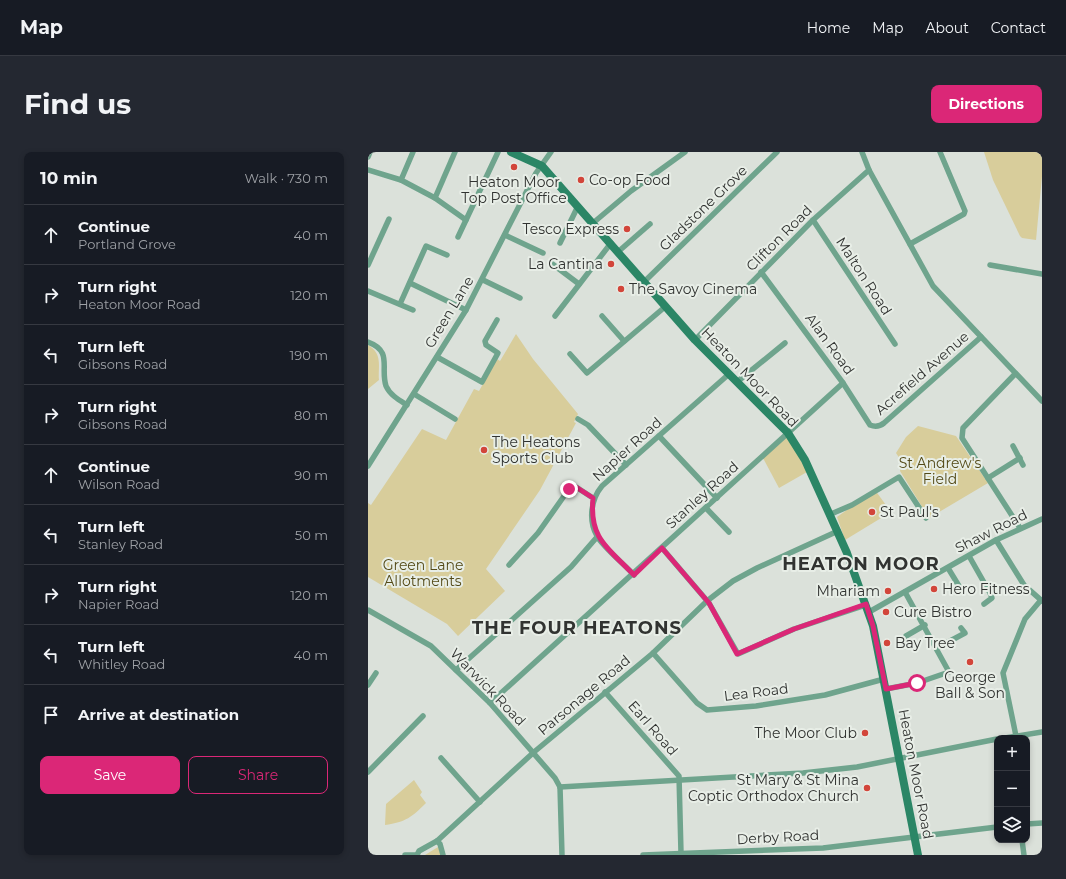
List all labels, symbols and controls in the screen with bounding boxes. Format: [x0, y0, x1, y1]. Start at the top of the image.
text: Map [20, 16, 63, 39]
text: Home [807, 19, 850, 37]
text: Map [872, 19, 903, 37]
text: About [925, 19, 969, 37]
text: Contact [991, 19, 1046, 37]
button: Directions [931, 85, 1042, 123]
text: Find us [24, 87, 131, 121]
street label: Gladstone Grove [655, 161, 751, 255]
marker: Heaton Moor Top Post Office [509, 162, 519, 172]
text: 10 min [40, 168, 98, 188]
text: Walk · 730 m [245, 170, 328, 186]
place label: Co-op Food [589, 171, 671, 189]
place label: Heaton Moor Top Post Office [461, 173, 567, 207]
marker: Co-op Food [576, 175, 586, 185]
street label: Clifton Road [742, 201, 816, 275]
text: Continue [78, 217, 150, 236]
place label: Tesco Express [523, 220, 619, 238]
icon: ahead [40, 224, 62, 246]
marker: Tesco Express [622, 224, 632, 234]
text: 40 m [294, 227, 328, 243]
street label: Malton Road [832, 234, 896, 318]
text: Portland Grove [78, 236, 176, 252]
place label: La Cantina [528, 255, 603, 273]
marker: La Cantina [606, 259, 616, 269]
street label: Green Lane [420, 273, 478, 351]
text: Turn right [78, 277, 157, 296]
place label: The Savoy Cinema [629, 280, 757, 298]
icon: right [40, 284, 62, 306]
marker: The Savoy Cinema [616, 284, 626, 294]
text: 120 m [290, 287, 328, 303]
text: Heaton Moor Road [78, 296, 201, 312]
street label: Alan Road [802, 310, 858, 378]
street label: Heaton Moor Road [698, 323, 802, 431]
street label: Acrefield Avenue [871, 327, 973, 419]
text: Turn left [78, 337, 145, 356]
icon: left [40, 344, 62, 366]
text: 190 m [290, 347, 328, 363]
text: Gibsons Road [78, 356, 167, 372]
text: Turn right [78, 397, 157, 416]
icon: right [40, 404, 62, 426]
text: 80 m [294, 407, 328, 423]
street label: Napier Road [589, 413, 665, 485]
text: Gibsons Road [78, 416, 167, 432]
place label: The Heatons Sports Club [492, 433, 580, 467]
marker: The Heatons Sports Club [479, 445, 489, 455]
park label: St Andrew's Field [899, 454, 981, 488]
text: Continue [78, 457, 150, 476]
street label: Stanley Road [662, 458, 742, 532]
icon: ahead [40, 464, 62, 486]
text: 90 m [294, 467, 328, 483]
text: Wilson Road [78, 476, 160, 492]
route end [560, 480, 578, 498]
place label: St Paul's [880, 503, 939, 521]
street label: Shaw Road [952, 505, 1030, 557]
marker: St Paul's [867, 507, 877, 517]
text: Turn left [78, 517, 145, 536]
icon: left [40, 524, 62, 546]
text: 50 m [295, 527, 328, 543]
text: Stanley Road [78, 536, 163, 552]
district label: HEATON MOOR [782, 553, 940, 575]
park label: Green Lane Allotments [383, 556, 463, 590]
text: Turn right [78, 577, 157, 596]
place label: Hero Fitness [942, 580, 1030, 598]
place label: Mhariam [817, 582, 880, 600]
icon: right [40, 584, 62, 606]
marker: Hero Fitness [929, 584, 939, 594]
marker: Mhariam [883, 586, 893, 596]
text: 120 m [290, 587, 328, 603]
text: Napier Road [78, 596, 159, 612]
place label: Cure Bistro [894, 603, 972, 621]
marker: Cure Bistro [881, 607, 891, 617]
district label: THE FOUR HEATONS [472, 617, 682, 639]
place label: Bay Tree [895, 634, 955, 652]
text: Turn left [78, 637, 145, 656]
marker: Bay Tree [882, 638, 892, 648]
icon: left [40, 644, 62, 666]
street label: Warwick Road [446, 644, 530, 730]
text: 40 m [294, 647, 328, 663]
street label: Parsonage Road [534, 651, 634, 739]
text: Whitley Road [78, 656, 165, 672]
marker: George Ball & Son [965, 657, 975, 667]
place label: George Ball & Son [935, 668, 1005, 702]
route start [908, 674, 926, 692]
street label: Lea Road [723, 679, 789, 705]
street label: Earl Road [624, 697, 682, 759]
icon: arrive [40, 704, 62, 726]
text: Arrive at destination [78, 705, 239, 724]
street label: Heaton Moor Road [895, 707, 937, 841]
place label: The Moor Club [755, 724, 857, 742]
marker: The Moor Club [860, 728, 870, 738]
map controls [994, 735, 1030, 843]
button: + [994, 735, 1030, 771]
button: Save [40, 756, 180, 794]
button: Share [188, 756, 328, 794]
place label: St Mary & St Mina Coptic Orthodox Church [688, 771, 859, 805]
button: − [994, 771, 1030, 807]
marker: St Mary & St Mina Coptic Orthodox Church [862, 783, 872, 793]
button: layers [994, 807, 1030, 843]
street label: Derby Road [736, 826, 820, 848]

